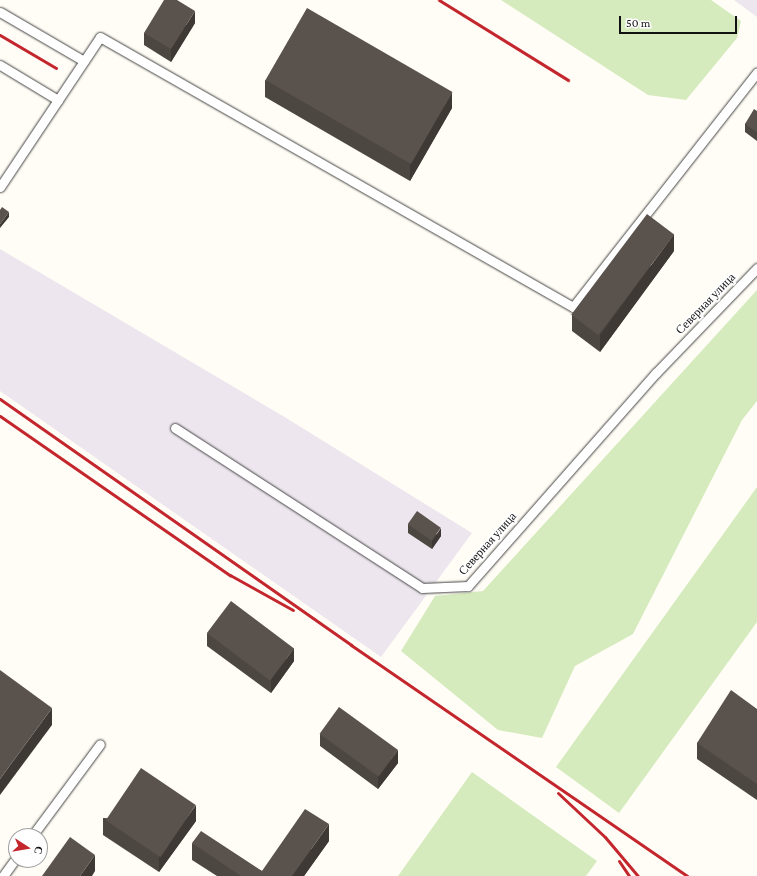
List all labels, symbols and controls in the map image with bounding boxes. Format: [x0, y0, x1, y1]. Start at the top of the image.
scale bar [621, 8, 739, 34]
text: 50 m [626, 16, 650, 30]
street label: Северная улица [673, 270, 739, 338]
street label: Северная улица [456, 510, 520, 578]
north arrow [8, 828, 48, 868]
text: С [32, 845, 45, 855]

